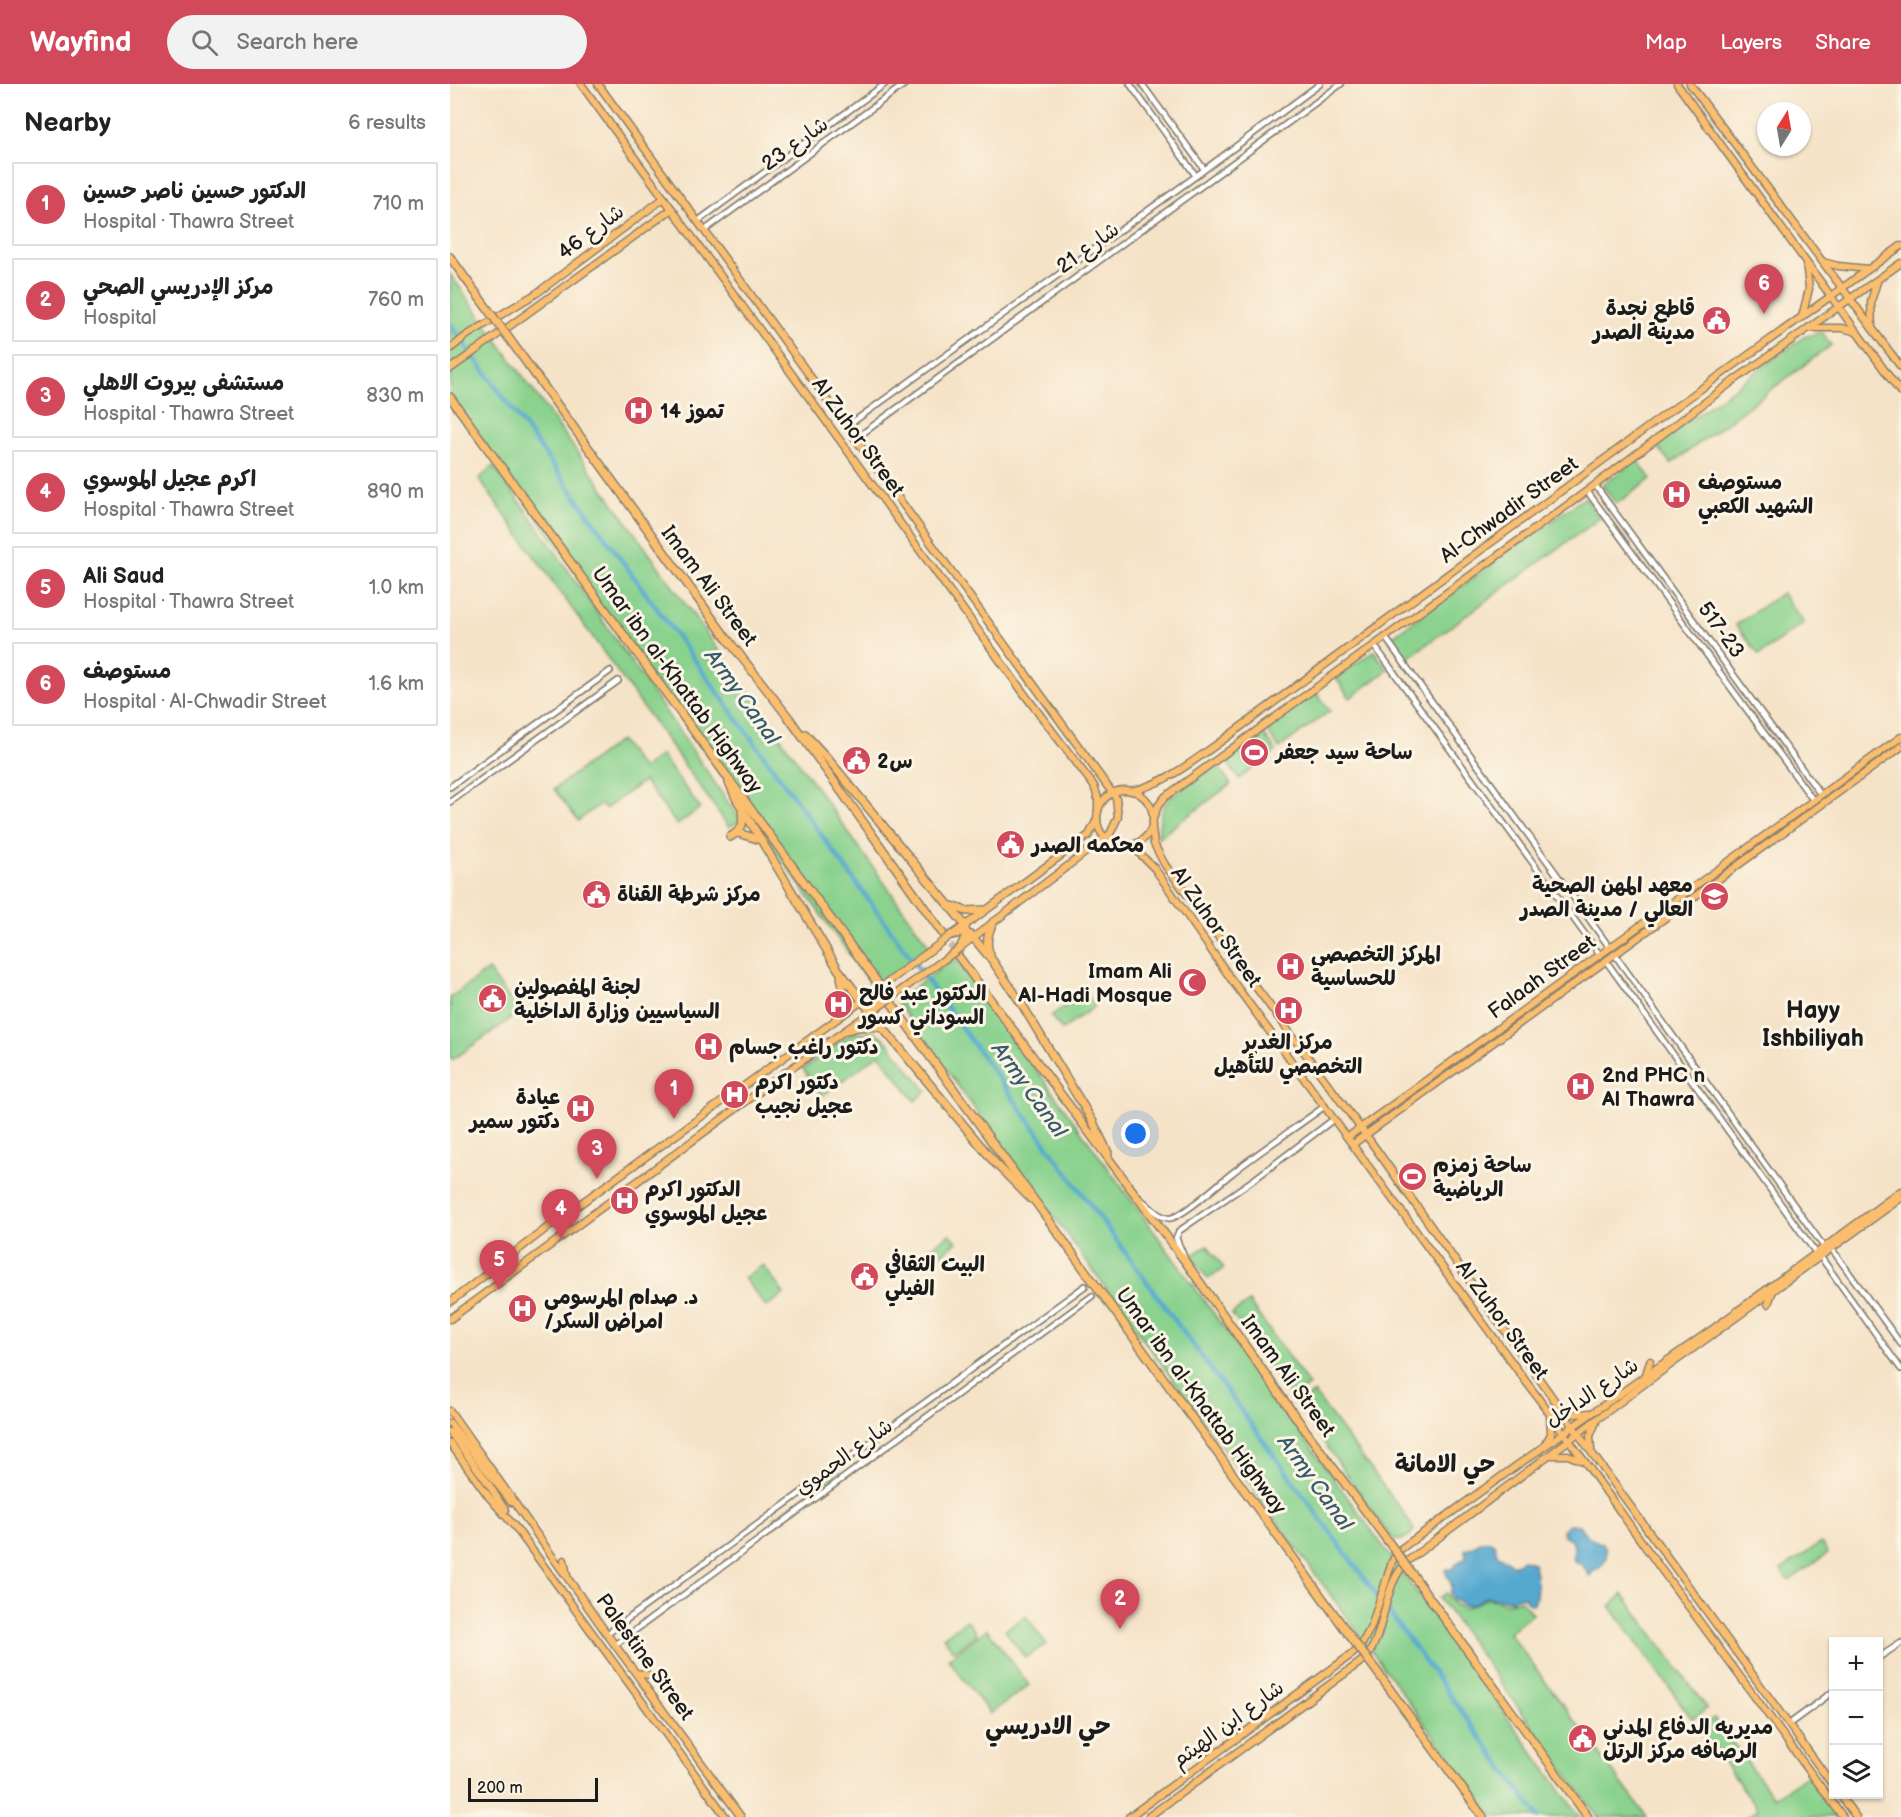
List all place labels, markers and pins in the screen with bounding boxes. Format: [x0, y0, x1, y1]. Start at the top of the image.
pin: 6 [1744, 264, 1784, 314]
place label: قاطع نجدة مدينة الصدر [1591, 296, 1695, 345]
public building icon: قاطع نجدة مدينة الصدر [1700, 304, 1732, 336]
hospital icon: 14 تموز [623, 395, 655, 427]
place label: 14 تموز [660, 399, 725, 424]
place label: مستوصف الشهيد الكعبي [1698, 470, 1813, 525]
hospital icon: مستوصف الشهيد الكعبي [1661, 478, 1693, 510]
sports icon: ساحة سيد جعفر [1239, 736, 1271, 768]
place label: ساحة سيد جعفر [1274, 740, 1413, 765]
public building icon: س2 [840, 745, 872, 777]
place label: س2 [877, 749, 913, 774]
public building icon: محكمه الصدر [995, 829, 1027, 861]
place label: محكمه الصدر [1030, 833, 1144, 858]
place label: معهد المهن الصحية العالي / مدينة الصدر [1519, 873, 1693, 928]
public building icon: مركز شرطة القناة [580, 878, 612, 910]
school or university icon: معهد المهن الصحية العالي / مدينة الصدر [1698, 881, 1730, 913]
place label: مركز شرطة القناة [617, 882, 761, 907]
place label: المركز التخصصي للحساسية [1311, 942, 1441, 991]
hospital icon: المركز التخصصي للحساسية [1274, 950, 1306, 982]
place label: Imam Ali Al-Hadi Mosque [1017, 959, 1172, 1008]
mosque icon: Imam Ali Al-Hadi Mosque [1177, 967, 1209, 999]
place label: لجنة المفصولين السياسيين وزارة الداخلية [514, 975, 720, 1024]
place label: الدكتور عبد فالح السوداني كسور [857, 981, 986, 1036]
public building icon: لجنة المفصولين السياسيين وزارة الداخلية [477, 983, 509, 1015]
hospital icon: الدكتور عبد فالح السوداني كسور [822, 989, 854, 1021]
hospital icon: مركز الغدير التخصصي للتأهيل [1272, 995, 1304, 1027]
place label: مركز الغدير التخصصي للتأهيل [1214, 1030, 1362, 1085]
hospital icon: دكتور راغب جسام [692, 1031, 724, 1063]
place label: دكتور راغب جسام [729, 1035, 878, 1063]
place label: 2nd PHC n Al Thawra [1601, 1063, 1705, 1112]
pin: 1 [654, 1070, 694, 1119]
place label: دكتور اكرم عجيل نجيب [755, 1070, 853, 1119]
hospital icon: 2nd PHC n Al Thawra [1565, 1071, 1597, 1103]
hospital icon: دكتور اكرم عجيل نجيب [718, 1078, 750, 1110]
place label: عيادة دكتور سمير [468, 1085, 560, 1134]
hospital icon: عيادة دكتور سمير [565, 1093, 597, 1125]
pin: 3 [578, 1130, 616, 1179]
place label: ساحة زمزم الرياضية [1433, 1153, 1532, 1202]
sports icon: ساحة زمزم الرياضية [1396, 1161, 1428, 1193]
place label: الدكتور اكرم عجيل الموسوي [645, 1177, 767, 1229]
hospital icon: الدكتور اكرم عجيل الموسوي [608, 1185, 640, 1217]
pin: 4 [542, 1190, 580, 1239]
pin: 5 [479, 1240, 518, 1290]
place label: البيت الثقافي الفيلي [885, 1248, 985, 1307]
public building icon: البيت الثقافي الفيلي [848, 1260, 880, 1292]
place label: د. صدام المرسومي /امراض السكر [544, 1285, 698, 1334]
hospital icon: د. صدام المرسومي /امراض السكر [507, 1293, 539, 1325]
pin: 2 [1100, 1580, 1140, 1629]
place label: مديريه الدفاع المدني الرصافه مركز الرتل [1603, 1715, 1773, 1764]
public building icon: مديريه الدفاع المدني الرصافه مركز الرتل [1566, 1723, 1598, 1755]

